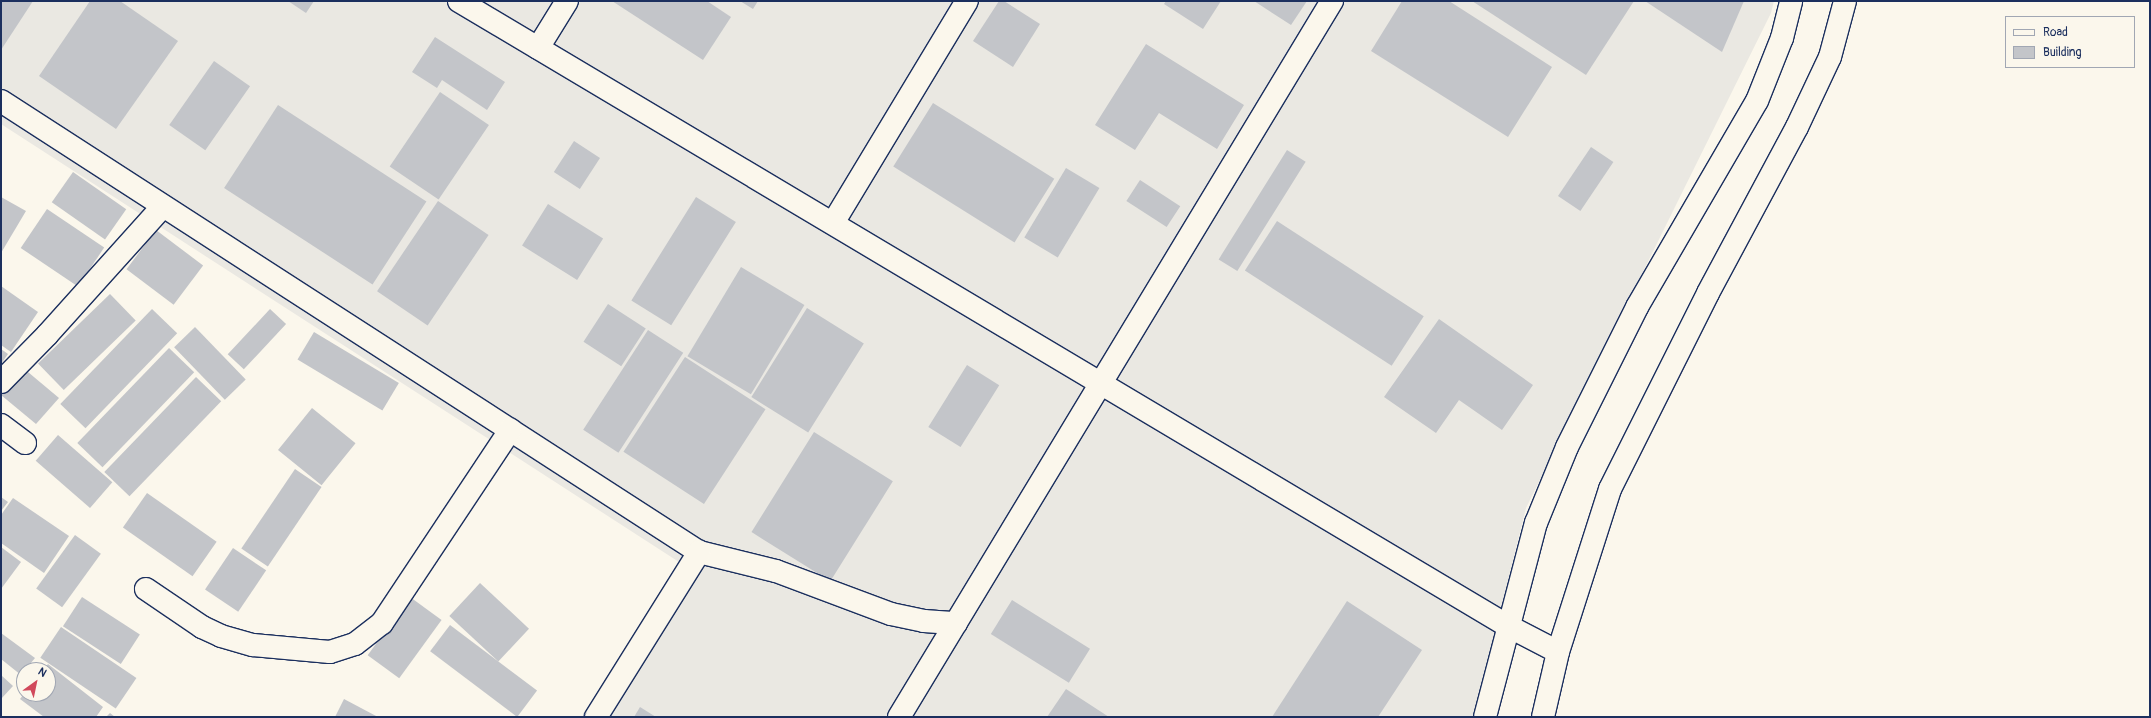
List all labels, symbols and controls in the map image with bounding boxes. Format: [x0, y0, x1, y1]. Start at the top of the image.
legend [2005, 16, 2135, 68]
text: Road [2043, 25, 2068, 40]
text: Building [2043, 45, 2082, 60]
north arrow [16, 662, 56, 702]
text: N [36, 665, 49, 680]

